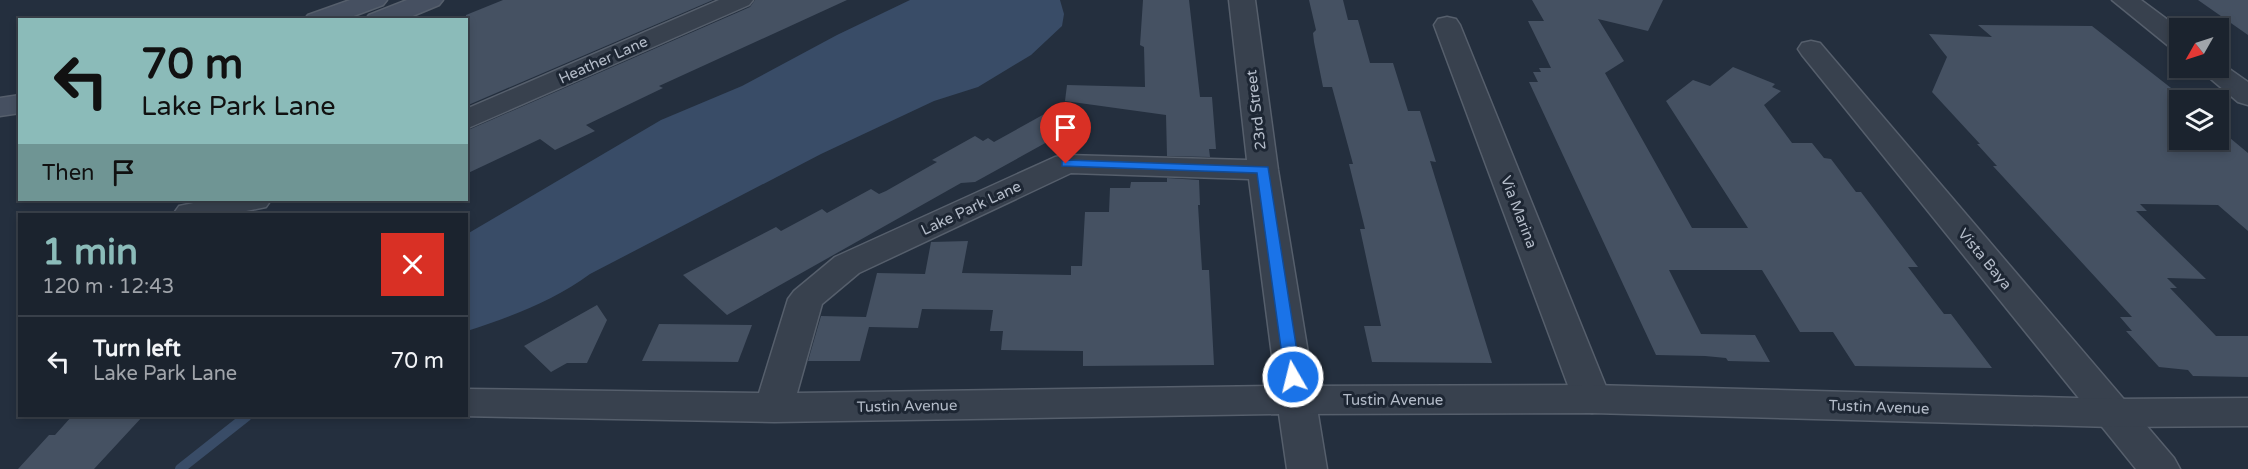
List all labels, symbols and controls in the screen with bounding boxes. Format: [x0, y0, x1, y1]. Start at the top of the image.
north arrow [2169, 18, 2229, 78]
map controls [2169, 18, 2229, 150]
street label: Heather Lane [556, 32, 650, 88]
text: 70 m [141, 39, 243, 90]
icon: left [42, 42, 120, 120]
street label: 23rd Street [1242, 69, 1270, 151]
text: Lake Park Lane [141, 90, 336, 123]
button: layers [2169, 90, 2229, 150]
pin [1040, 102, 1091, 164]
icon: arrive [1049, 111, 1082, 144]
icon: arrive [107, 156, 140, 189]
text: Then [42, 160, 95, 186]
street label: Via Marina [1497, 173, 1541, 251]
street label: Lake Park Lane [918, 177, 1024, 239]
street label: Vista Baya [1954, 225, 2016, 293]
text: 1 min [42, 231, 138, 274]
button: close [381, 233, 444, 296]
text: 120 m · 12:43 [42, 275, 174, 299]
text: Turn left [93, 336, 181, 362]
icon: left [42, 345, 75, 378]
position arrow [1261, 345, 1325, 409]
text: 70 m [390, 348, 444, 374]
text: Lake Park Lane [93, 362, 237, 386]
street label: Tustin Avenue [1343, 391, 1443, 409]
street label: Tustin Avenue [856, 396, 958, 416]
street label: Tustin Avenue [1828, 396, 1930, 418]

